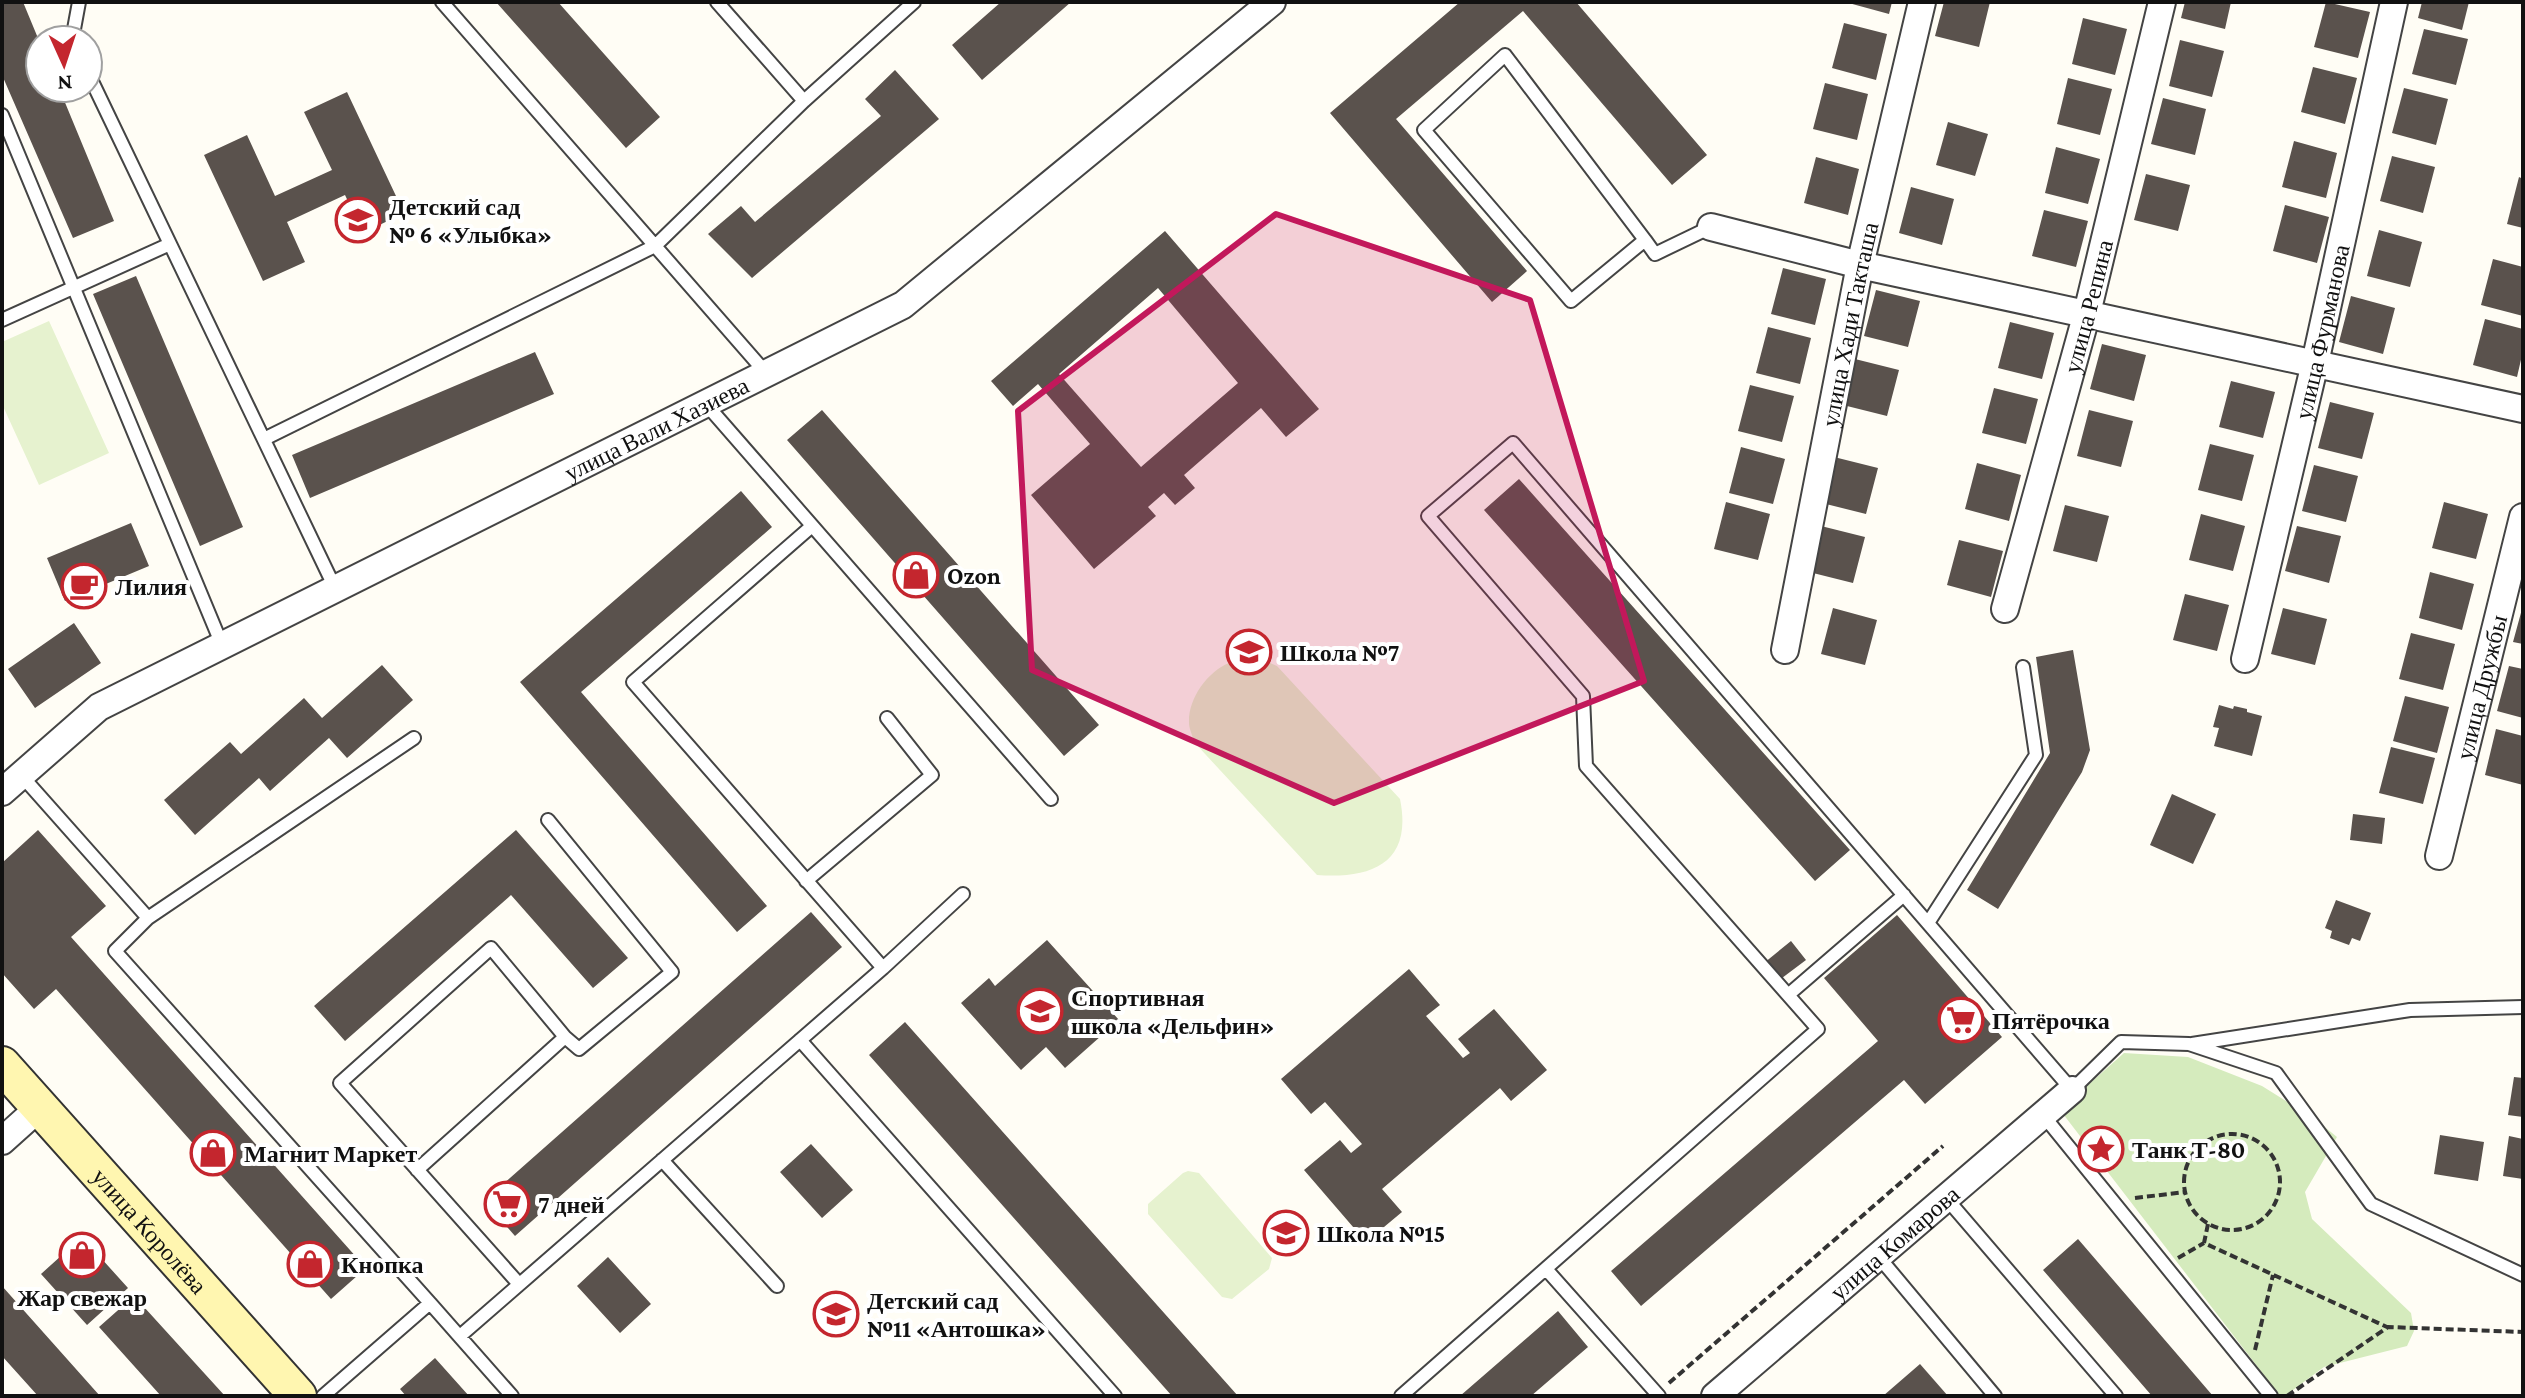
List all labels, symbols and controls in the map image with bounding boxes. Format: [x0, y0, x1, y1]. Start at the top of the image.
north arrow [24, 24, 104, 104]
text: N [57, 71, 73, 96]
place label: Детский сад № 6 «Улыбка» [389, 193, 552, 248]
school or university icon: Детский сад № 6 «Улыбка» [334, 196, 382, 244]
street label: улица Хади Такташа [1815, 219, 1883, 429]
street label: улица Репина [2058, 236, 2118, 376]
street label: улица Фурманова [2289, 241, 2354, 422]
street label: улица Вали Хазиева [560, 371, 753, 486]
shop icon: Ozon [892, 551, 940, 599]
cafe icon: Лилия [60, 562, 108, 610]
place label: Ozon [947, 562, 1001, 589]
place label: Лилия [115, 573, 187, 600]
street label: улица Дружбы [2450, 612, 2512, 762]
school or university icon: Школа №7 [1225, 628, 1273, 676]
place label: Школа №7 [1280, 639, 1399, 666]
place label: Спортивная школа «Дельфин» [1071, 984, 1275, 1039]
school or university icon: Спортивная школа «Дельфин» [1016, 987, 1064, 1035]
supermarket icon: Пятёрочка [1937, 996, 1985, 1044]
place label: Пятёрочка [1992, 1007, 2110, 1034]
place icon: Танк Т-80 [2077, 1125, 2125, 1173]
shop icon: Магнит Маркет [189, 1129, 237, 1177]
place label: Танк Т-80 [2132, 1136, 2245, 1163]
place label: Магнит Маркет [244, 1140, 417, 1167]
street label: улица Королёва [87, 1162, 213, 1299]
street label: улица Комарова [1824, 1179, 1965, 1305]
supermarket icon: 7 дней [483, 1180, 531, 1228]
place label: 7 дней [538, 1191, 605, 1218]
school or university icon: Школа №15 [1262, 1209, 1310, 1257]
place label: Школа №15 [1317, 1220, 1445, 1247]
shop icon: Жар свежар [58, 1231, 106, 1279]
shop icon: Кнопка [286, 1240, 334, 1288]
place label: Кнопка [341, 1251, 424, 1278]
place label: Жар свежар [17, 1284, 147, 1311]
place label: Детский сад №11 «Антошка» [867, 1287, 1046, 1342]
school or university icon: Детский сад №11 «Антошка» [812, 1290, 860, 1338]

